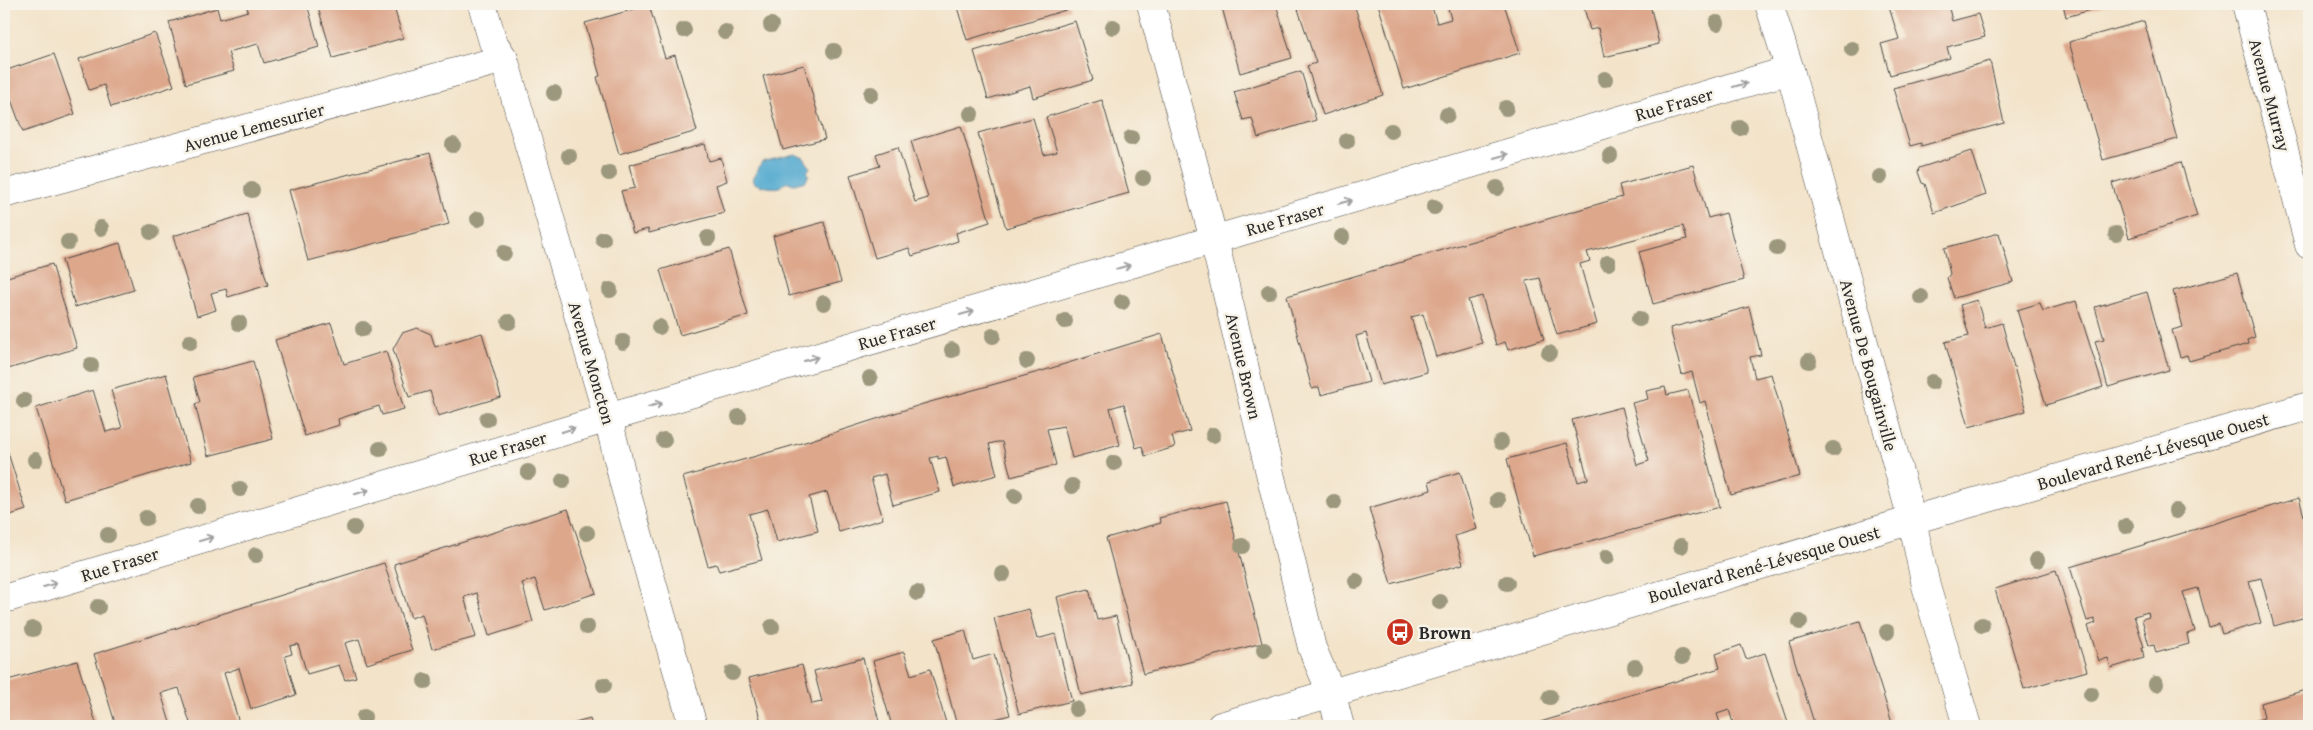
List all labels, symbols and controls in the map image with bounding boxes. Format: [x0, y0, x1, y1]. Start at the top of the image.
street label: Avenue Murray [2242, 36, 2298, 155]
one-way arrow [1732, 79, 1748, 89]
street label: Rue Fraser [1632, 80, 1717, 128]
street label: Avenue Lemesurier [181, 95, 328, 159]
one-way arrow [1492, 150, 1508, 160]
street label: Rue Fraser [1243, 195, 1328, 243]
one-way arrow [1337, 196, 1353, 206]
one-way arrow [1114, 262, 1130, 272]
street label: Avenue De Bougainville [1833, 276, 1905, 454]
street label: Avenue Moncton [562, 298, 622, 428]
one-way arrow [958, 307, 974, 317]
street label: Rue Fraser [855, 309, 940, 357]
street label: Avenue Brown [1219, 310, 1269, 422]
one-way arrow [802, 353, 818, 363]
one-way arrow [647, 399, 663, 409]
street label: Boulevard René-Lévesque Ouest [2034, 405, 2273, 497]
street label: Rue Fraser [466, 423, 551, 473]
one-way arrow [559, 425, 575, 435]
one-way arrow [353, 487, 369, 497]
street label: Boulevard René-Lévesque Ouest [1645, 518, 1884, 610]
one-way arrow [198, 533, 214, 543]
street label: Rue Fraser [78, 539, 163, 589]
one-way arrow [42, 580, 58, 590]
bus stop icon: Brown [1385, 617, 1415, 647]
place label: Brown [1419, 619, 1471, 646]

